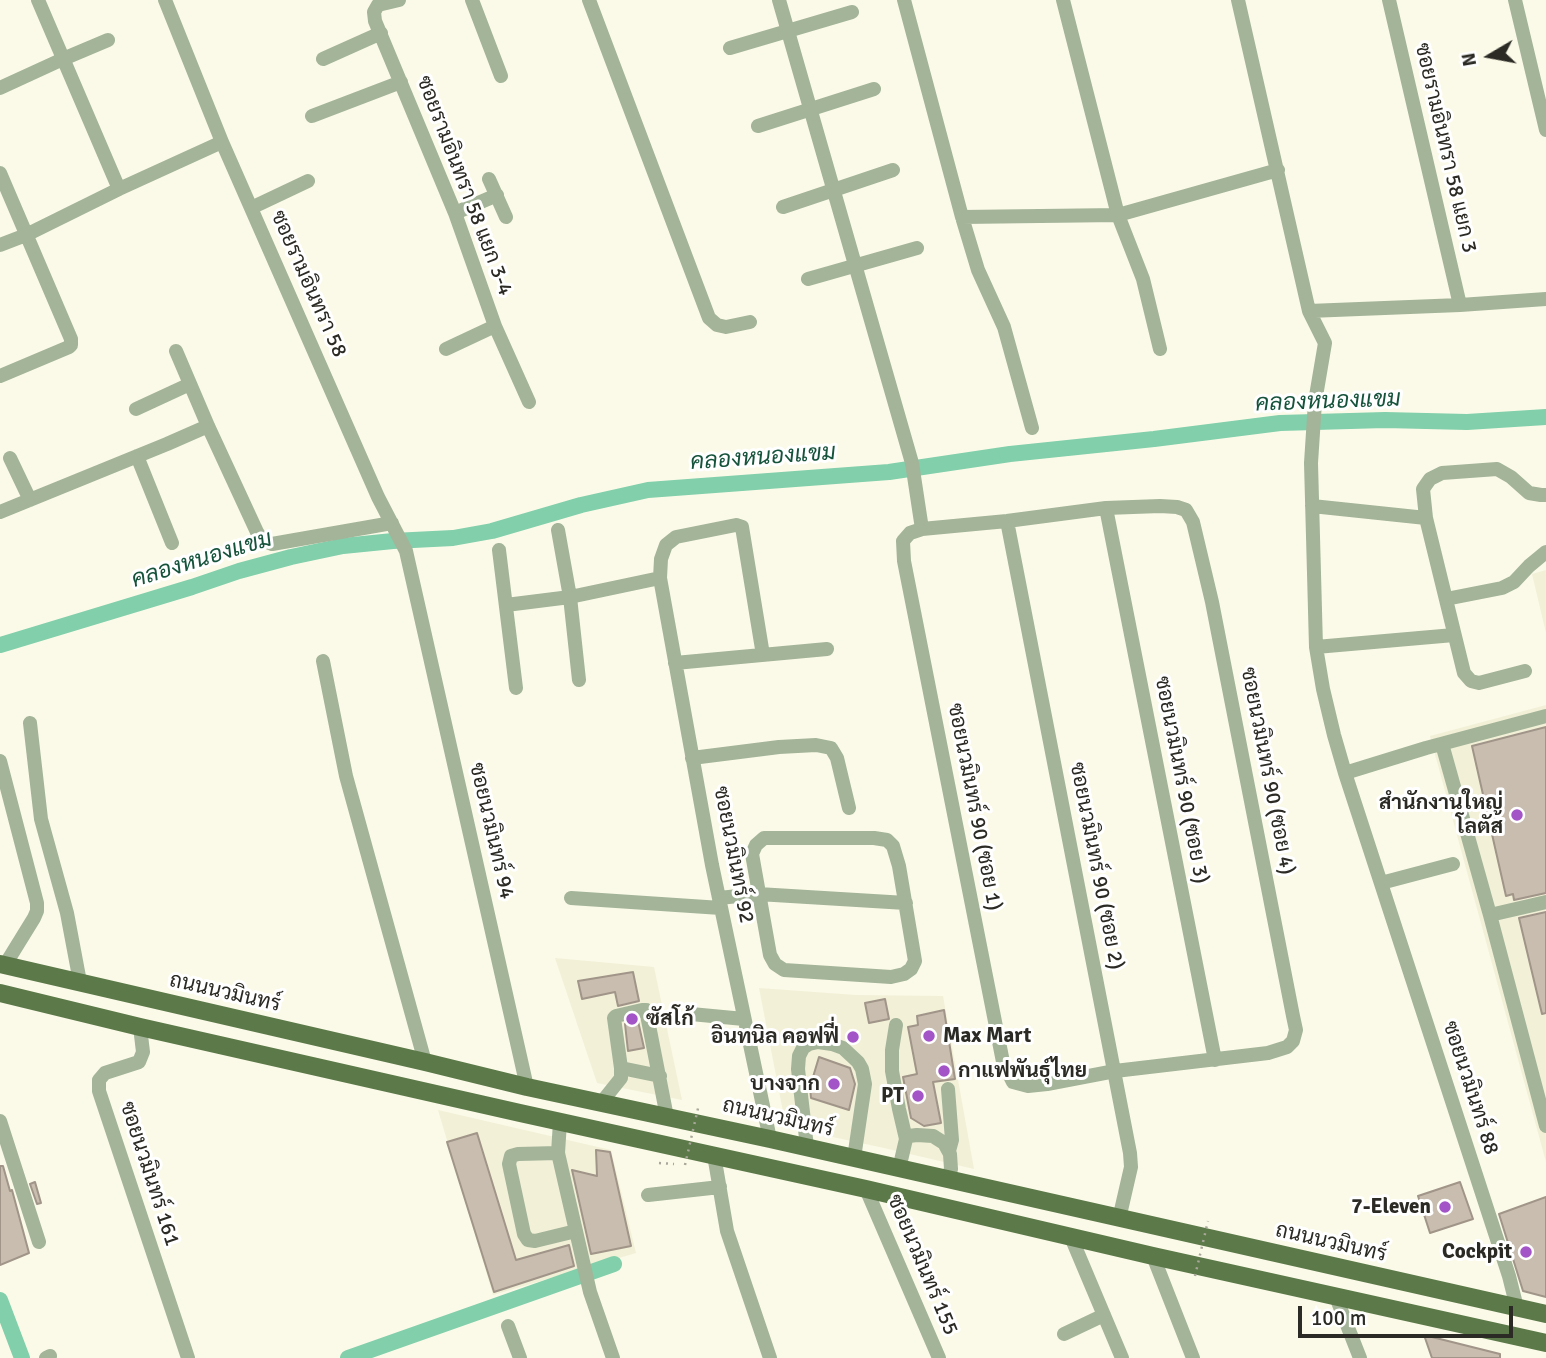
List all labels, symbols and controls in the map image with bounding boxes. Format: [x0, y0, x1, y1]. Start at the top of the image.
north arrow [1455, 21, 1525, 91]
street label: ซอยรามอินทรา 58 แยก 3 [1409, 41, 1481, 255]
text: N [1456, 51, 1482, 68]
street label: ซอยรามอินทรา 58 แยก 3-4 [410, 73, 518, 299]
street label: ซอยรามอินทรา 58 [264, 207, 352, 361]
water label: คลองหนองแขม [1255, 386, 1401, 418]
water label: คลองหนองแขม [689, 439, 837, 477]
water label: คลองหนองแขม [128, 526, 276, 594]
street label: ซอยนวมินทร์ 90 (ซอย 4) [1235, 665, 1299, 877]
street label: ซอยนวมินทร์ 90 (ซอย 3) [1149, 674, 1213, 886]
street label: ซอยนวมินทร์ 90 (ซอย 1) [942, 701, 1006, 913]
street label: ซอยนวมินทร์ 94 [463, 760, 519, 902]
street label: ซอยนวมินทร์ 90 (ซอย 2) [1064, 760, 1128, 972]
street label: ซอยนวมินทร์ 92 [707, 784, 759, 926]
place label: สำนักงานใหญ่ โลตัส [1379, 790, 1503, 840]
marker: สำนักงานใหญ่ โลตัส [1509, 807, 1525, 823]
street label: ถนนนวมินทร์ [167, 968, 283, 1018]
place label: ซัสโก้ [646, 1006, 694, 1032]
marker: ซัสโก้ [624, 1011, 640, 1027]
street label: ซอยนวมินทร์ 88 [1437, 1018, 1503, 1158]
place label: Max Mart [943, 1023, 1031, 1049]
place label: อินทนิล คอฟฟี่ [711, 1024, 839, 1050]
marker: Max Mart [921, 1028, 937, 1044]
marker: อินทนิล คอฟฟี่ [845, 1029, 861, 1045]
place label: กาแฟพันธุ์ไทย [958, 1058, 1087, 1084]
marker: กาแฟพันธุ์ไทย [936, 1063, 952, 1079]
place label: บางจาก [750, 1071, 820, 1097]
marker: บางจาก [826, 1076, 842, 1092]
place label: PT [881, 1083, 904, 1109]
marker: PT [910, 1088, 926, 1104]
street label: ถนนนวมินทร์ [720, 1093, 836, 1143]
street label: ซอยนวมินทร์ 161 [114, 1099, 184, 1249]
street label: ซอยนวมินทร์ 155 [881, 1191, 963, 1339]
place label: 7-Eleven [1351, 1194, 1431, 1220]
marker: 7-Eleven [1437, 1199, 1453, 1215]
street label: ถนนนวมินทร์ [1273, 1218, 1389, 1268]
place label: Cockpit [1442, 1239, 1512, 1265]
marker: Cockpit [1518, 1244, 1534, 1260]
scale bar [1301, 1292, 1516, 1336]
text: 100 m [1311, 1305, 1366, 1331]

